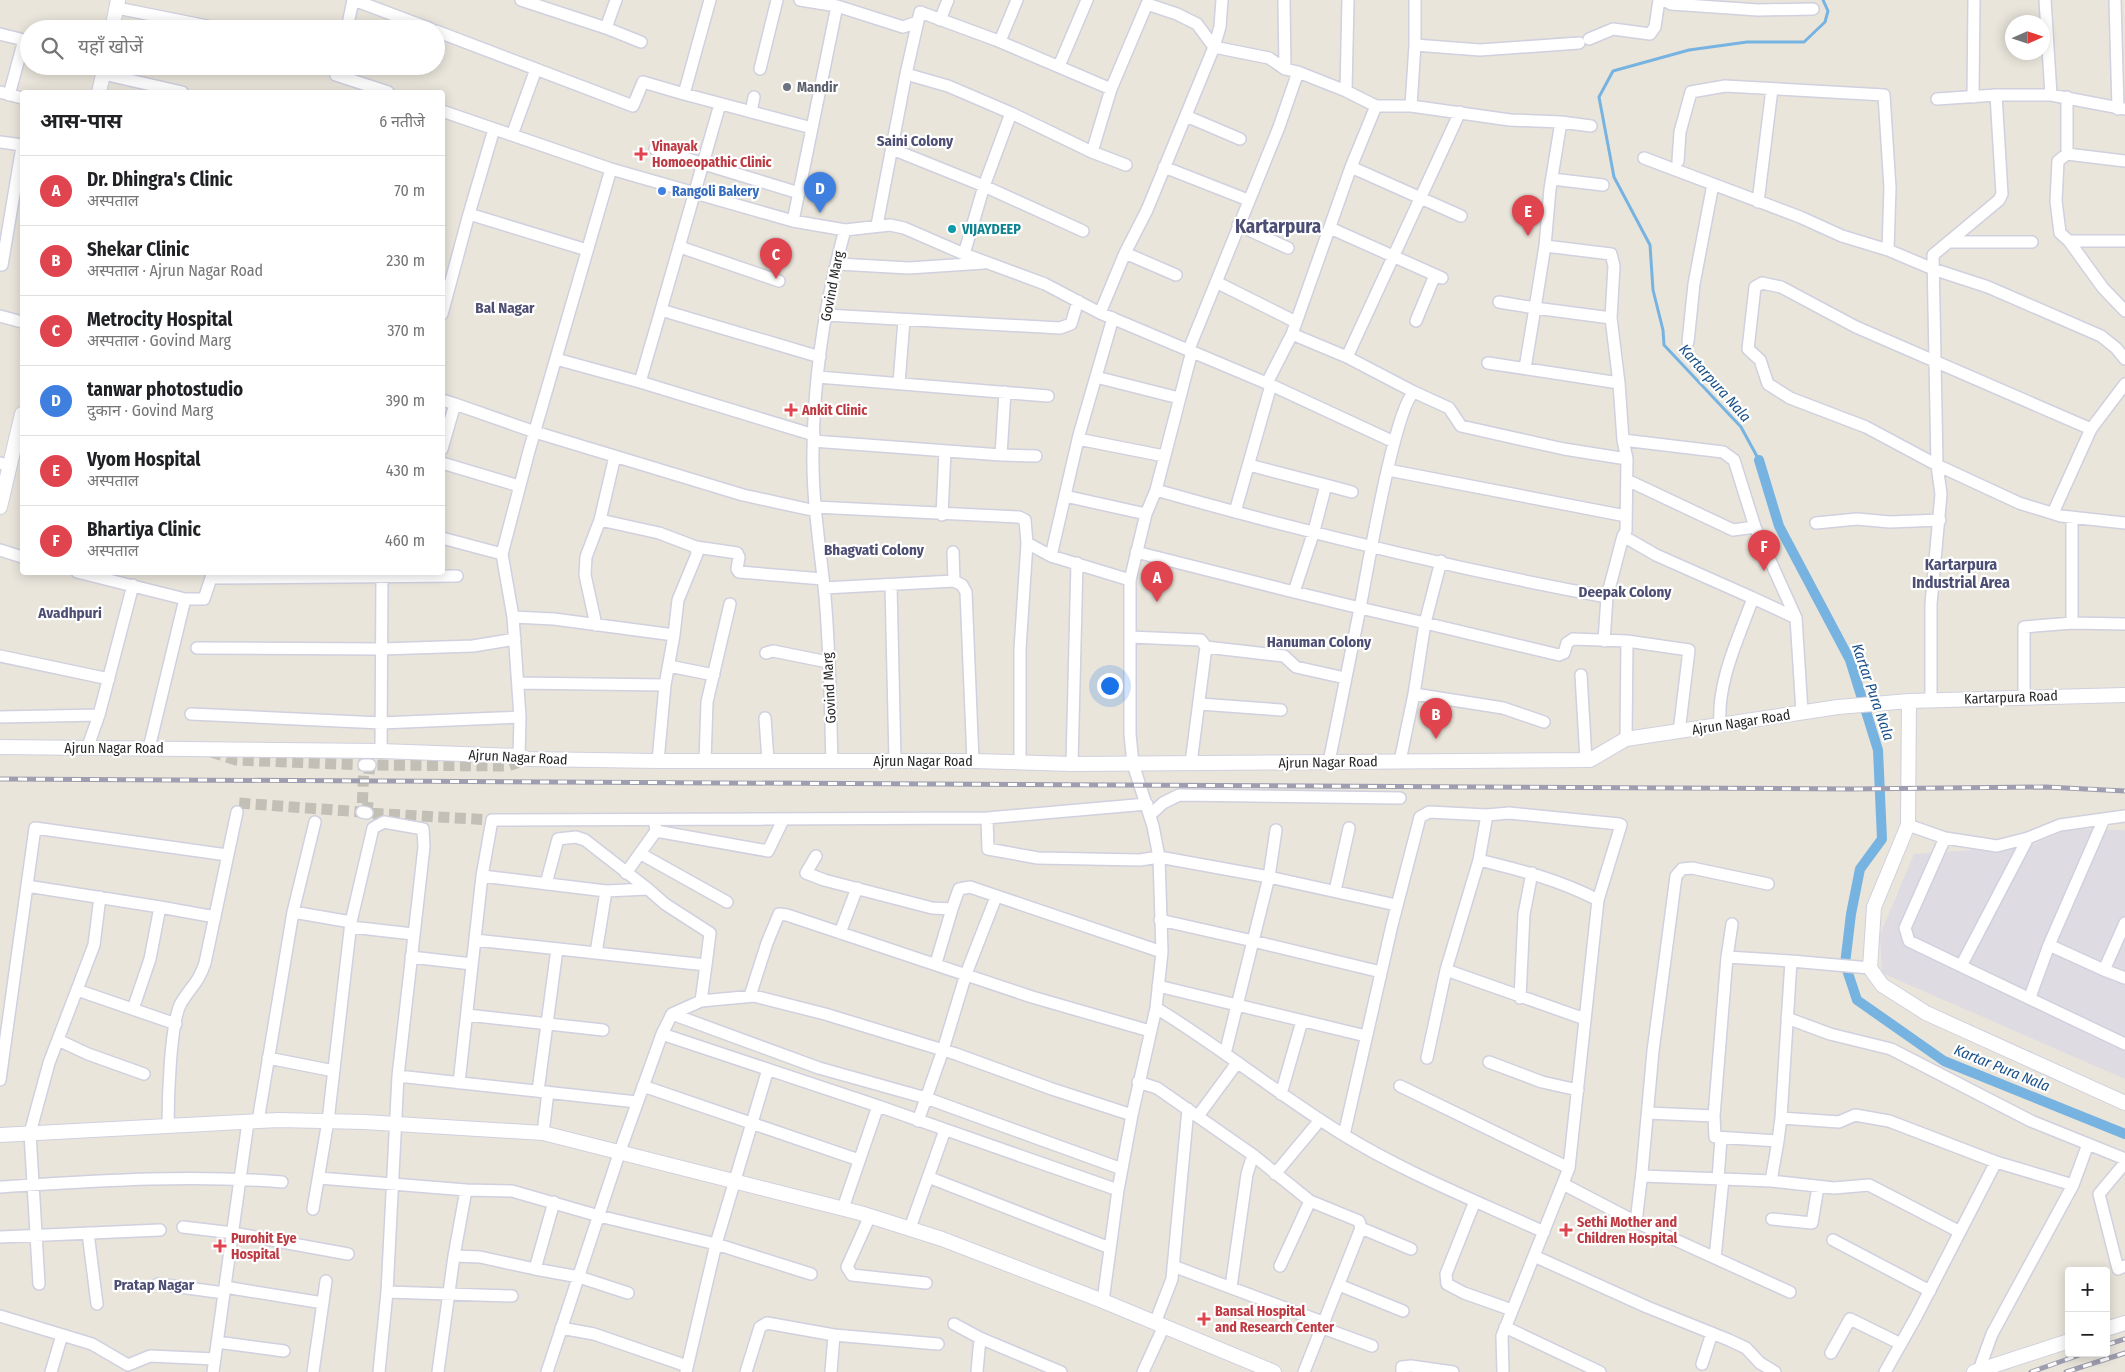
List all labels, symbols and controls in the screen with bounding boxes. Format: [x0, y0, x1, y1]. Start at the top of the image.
north arrow [2005, 15, 2050, 60]
search box [20, 20, 445, 75]
icon: search [38, 34, 66, 62]
text: यहाँ खोजें [78, 35, 143, 58]
place label: Mandir [797, 79, 839, 96]
marker: Mandir [781, 81, 793, 93]
text: आस-पास [40, 108, 122, 134]
text: 6 नतीजे [379, 112, 425, 131]
district label: Saini Colony [877, 132, 954, 150]
place label: Vinayak Homoeopathic Clinic [651, 138, 773, 171]
marker: Vinayak Homoeopathic Clinic [634, 147, 648, 161]
text: Dr. Dhingra's Clinic [87, 168, 233, 191]
pin: D [804, 172, 836, 213]
text: A [52, 181, 60, 200]
text: 70 m [394, 181, 425, 200]
place label: Rangoli Bakery [672, 183, 759, 200]
marker: Rangoli Bakery [656, 185, 668, 197]
text: अस्पताल [87, 191, 139, 210]
pin: E [1512, 195, 1544, 236]
district label: Kartarpura [1235, 215, 1321, 238]
place label: VIJAYDEEP [961, 221, 1021, 238]
marker: VIJAYDEEP [946, 223, 958, 235]
text: Shekar Clinic [87, 238, 189, 261]
pin: C [760, 238, 792, 279]
street label: Govind Marg [817, 249, 848, 323]
text: B [52, 251, 60, 270]
text: 230 m [386, 251, 425, 270]
text: अस्पताल · Ajrun Nagar Road [87, 261, 263, 280]
district label: Bal Nagar [475, 299, 535, 317]
text: Metrocity Hospital [87, 308, 232, 331]
text: C [52, 321, 60, 340]
text: 370 m [387, 321, 425, 340]
text: अस्पताल · Govind Marg [87, 331, 231, 350]
water label: Kartarpura Nala [1675, 340, 1755, 426]
text: tanwar photostudio [87, 378, 243, 401]
text: D [51, 391, 61, 410]
text: 390 m [386, 391, 425, 410]
text: दुकान · Govind Marg [87, 401, 213, 420]
place label: Ankit Clinic [801, 402, 868, 419]
marker: Ankit Clinic [784, 403, 798, 417]
text: Vyom Hospital [87, 448, 200, 471]
text: E [52, 461, 60, 480]
text: 430 m [386, 461, 425, 480]
text: अस्पताल [87, 471, 139, 490]
text: Bhartiya Clinic [87, 518, 201, 541]
pin: F [1748, 530, 1780, 571]
text: F [52, 531, 60, 550]
text: 460 m [385, 531, 425, 550]
text: अस्पताल [87, 541, 139, 560]
district label: Bhagvati Colony [824, 541, 925, 559]
district label: Kartarpura Industrial Area [1912, 555, 2010, 592]
pin: A [1141, 561, 1173, 602]
district label: Deepak Colony [1579, 583, 1672, 601]
district label: Avadhpuri [37, 604, 102, 622]
district label: Hanuman Colony [1267, 633, 1372, 651]
water label: Kartar Pura Nala [1848, 641, 1898, 743]
street label: Govind Marg [819, 651, 840, 724]
your location [1097, 673, 1123, 699]
street label: Kartarpura Road [1964, 687, 2058, 708]
pin: B [1420, 698, 1452, 739]
street label: Ajrun Nagar Road [1691, 706, 1791, 739]
street label: Ajrun Nagar Road [64, 740, 164, 757]
street label: Ajrun Nagar Road [468, 746, 568, 769]
street label: Ajrun Nagar Road [873, 753, 973, 770]
street label: Ajrun Nagar Road [1278, 753, 1378, 772]
water label: Kartar Pura Nala [1952, 1041, 2053, 1095]
place label: Sethi Mother and Children Hospital [1577, 1214, 1677, 1247]
marker: Sethi Mother and Children Hospital [1559, 1223, 1573, 1237]
place label: Purohit Eye Hospital [231, 1230, 297, 1263]
marker: Purohit Eye Hospital [213, 1239, 227, 1253]
map controls [2065, 1267, 2110, 1357]
button: + [2065, 1267, 2110, 1312]
district label: Pratap Nagar [114, 1276, 195, 1294]
place label: Bansal Hospital and Research Center [1215, 1303, 1335, 1336]
marker: Bansal Hospital and Research Center [1197, 1312, 1211, 1326]
button: − [2065, 1312, 2110, 1357]

